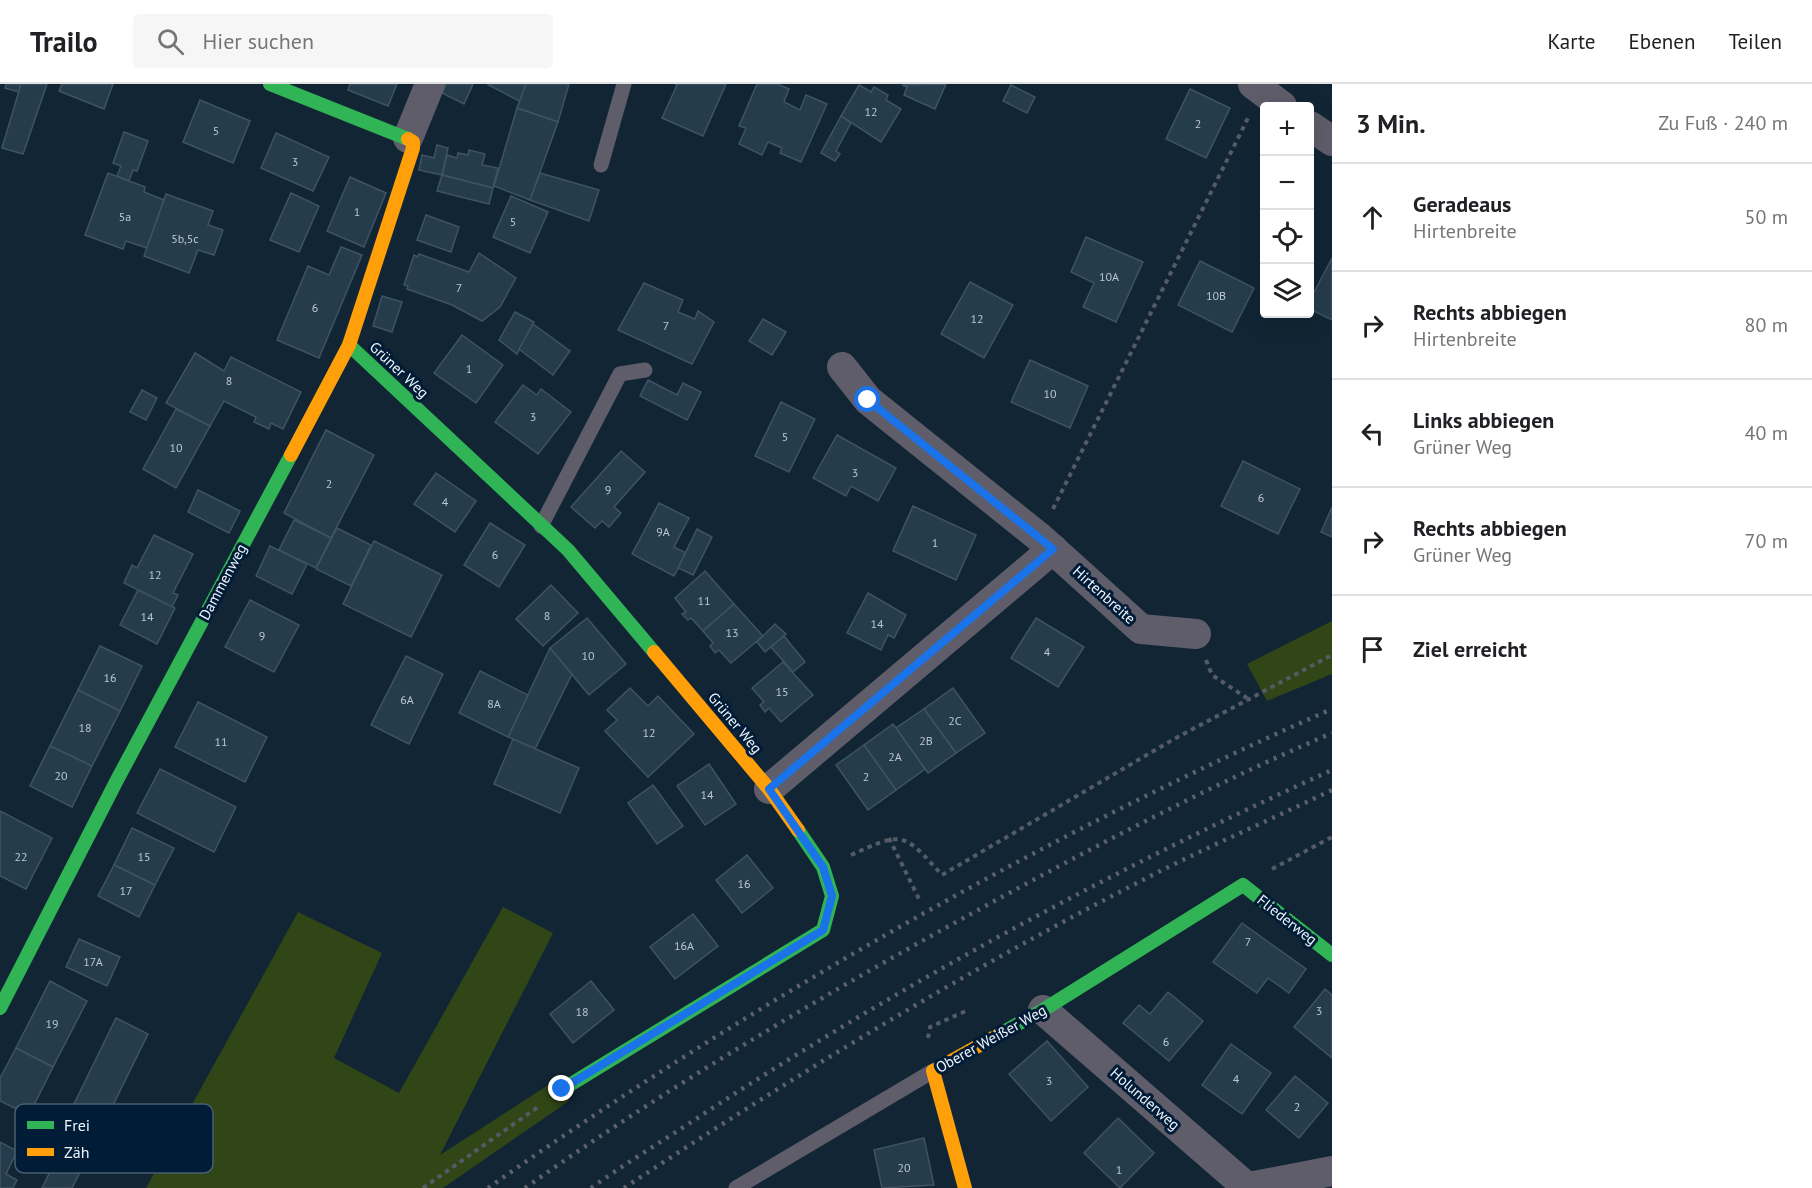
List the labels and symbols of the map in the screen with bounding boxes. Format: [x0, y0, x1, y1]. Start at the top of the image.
house number: 12 [864, 104, 878, 119]
house number: 2 [1195, 116, 1201, 131]
house number: 5 [213, 123, 219, 138]
house number: 3 [292, 154, 298, 169]
house number: 1 [354, 204, 360, 219]
house number: 5a [119, 209, 131, 224]
house number: 5 [510, 214, 516, 229]
house number: 5b,5c [171, 231, 199, 246]
house number: 10A [1099, 269, 1119, 284]
house number: 7 [456, 280, 462, 295]
house number: 10B [1206, 288, 1226, 303]
house number: 6 [312, 300, 318, 315]
house number: 12 [970, 311, 984, 326]
house number: 7 [663, 318, 669, 333]
street label: Grüner Weg [366, 337, 433, 402]
house number: 1 [466, 361, 472, 376]
house number: 8 [226, 373, 232, 388]
route start [854, 386, 880, 412]
house number: 10 [1043, 386, 1057, 401]
house number: 3 [530, 409, 536, 424]
house number: 5 [782, 429, 788, 444]
house number: 10 [169, 440, 183, 455]
house number: 3 [852, 465, 858, 480]
house number: 2 [326, 476, 332, 491]
house number: 9 [605, 482, 611, 497]
house number: 6 [1258, 490, 1264, 505]
house number: 4 [442, 494, 449, 509]
house number: 9A [656, 524, 670, 539]
house number: 1 [932, 535, 938, 550]
street label: Dammenweg [194, 540, 251, 623]
house number: 6 [492, 547, 498, 562]
street label: Hirtenbreite [1069, 562, 1140, 628]
house number: 12 [148, 567, 162, 582]
house number: 11 [697, 593, 711, 608]
house number: 8 [544, 608, 550, 623]
house number: 14 [140, 609, 154, 624]
house number: 14 [870, 616, 884, 631]
house number: 13 [725, 625, 739, 640]
house number: 9 [259, 628, 265, 643]
house number: 4 [1044, 644, 1051, 659]
house number: 10 [581, 648, 595, 663]
house number: 16 [103, 670, 117, 685]
house number: 15 [775, 684, 789, 699]
street label: Grüner Weg [704, 688, 767, 757]
house number: 6A [400, 692, 414, 707]
house number: 8A [487, 696, 501, 711]
house number: 2C [948, 713, 962, 728]
house number: 18 [78, 720, 92, 735]
house number: 12 [642, 725, 656, 740]
house number: 2B [919, 733, 933, 748]
house number: 11 [214, 734, 228, 749]
house number: 2A [888, 749, 902, 764]
house number: 20 [54, 768, 68, 783]
house number: 2 [863, 769, 869, 784]
house number: 14 [700, 787, 714, 802]
house number: 22 [14, 849, 28, 864]
house number: 15 [137, 849, 151, 864]
house number: 16 [737, 876, 751, 891]
house number: 17 [119, 883, 133, 898]
street label: Fliederweg [1254, 890, 1321, 949]
house number: 7 [1245, 934, 1251, 949]
house number: 16A [674, 938, 694, 953]
house number: 17A [83, 954, 103, 969]
street label: Oberer Weißer Weg [932, 1000, 1049, 1077]
house number: 3 [1316, 1003, 1322, 1018]
house number: 18 [575, 1004, 589, 1019]
house number: 19 [45, 1016, 59, 1031]
house number: 6 [1163, 1034, 1169, 1049]
street label: Holunderweg [1107, 1063, 1184, 1134]
house number: 4 [1233, 1071, 1240, 1086]
house number: 3 [1046, 1073, 1052, 1088]
route end [548, 1075, 574, 1101]
house number: 2 [1294, 1099, 1300, 1114]
legend [15, 1104, 213, 1173]
text: Frei [64, 1115, 90, 1135]
text: Zäh [64, 1142, 89, 1162]
house number: 20 [897, 1160, 911, 1175]
house number: 1 [1116, 1162, 1122, 1177]

